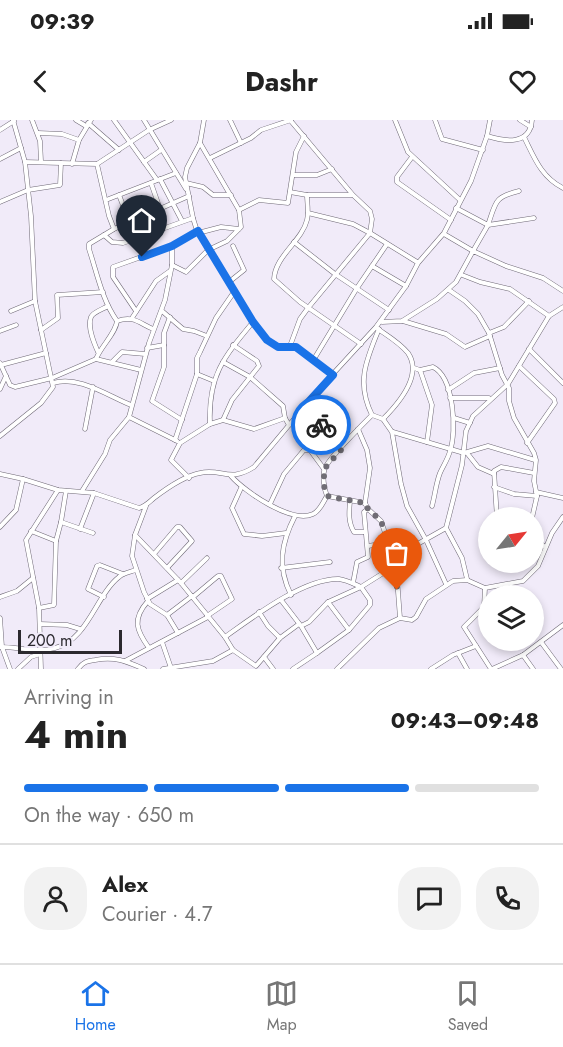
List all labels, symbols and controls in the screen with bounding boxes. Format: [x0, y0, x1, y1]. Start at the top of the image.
text: 09:39 [30, 5, 95, 37]
text: Dashr [245, 62, 318, 101]
icon: back [24, 65, 57, 98]
icon: heart [506, 65, 539, 98]
pin [116, 195, 167, 257]
icon: home [125, 204, 158, 237]
courier [291, 395, 351, 455]
icon: bike [305, 409, 338, 442]
north arrow [478, 507, 544, 573]
map controls [478, 507, 544, 651]
pin [371, 528, 422, 590]
icon: bag [380, 537, 413, 570]
button: layers [478, 585, 544, 651]
scale bar [18, 627, 122, 654]
text: 200 m [27, 629, 73, 652]
text: Arriving in [24, 683, 114, 712]
text: 09:43–09:48 [391, 704, 539, 736]
text: 4 min [24, 706, 128, 763]
text: On the way · 650 m [24, 801, 194, 830]
button: person [24, 867, 87, 930]
button: chat [398, 867, 461, 930]
button: phone [476, 867, 539, 930]
text: Alex [102, 868, 148, 900]
text: Courier · 4.7 [102, 900, 213, 929]
tab: Home [75, 977, 116, 1036]
tab: Map [265, 977, 298, 1036]
tab: Saved [448, 977, 488, 1036]

